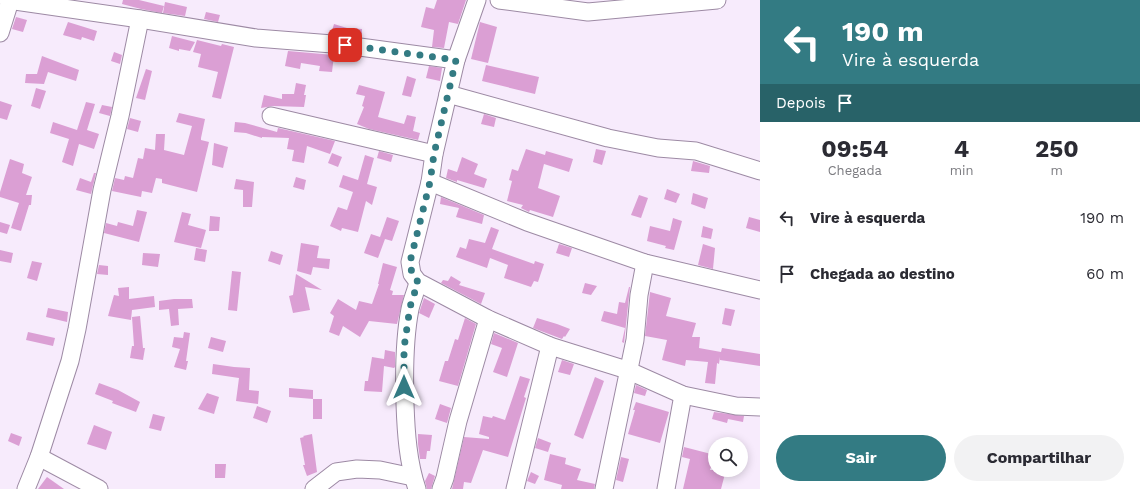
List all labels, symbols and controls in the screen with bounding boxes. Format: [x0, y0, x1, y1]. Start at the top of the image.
text: 190 m [842, 15, 924, 48]
icon: left [776, 16, 828, 68]
pin [328, 28, 362, 62]
icon: arrive [334, 34, 356, 56]
text: Vire à esquerda [842, 49, 979, 70]
icon: arrive [834, 92, 856, 114]
text: Depois [776, 94, 826, 112]
text: 09:54 [821, 135, 888, 163]
text: 4 [954, 135, 969, 163]
text: 250 [1035, 135, 1079, 163]
text: Chegada [828, 163, 882, 178]
text: min [950, 163, 974, 178]
text: m [1051, 163, 1063, 178]
icon: left [776, 207, 798, 229]
text: Vire à esquerda [810, 209, 925, 227]
text: 190 m [1080, 209, 1124, 227]
icon: arrive [776, 263, 798, 285]
text: Chegada ao destino [810, 265, 955, 283]
text: 60 m [1086, 265, 1124, 283]
position arrow [383, 366, 425, 408]
button: Sair [776, 435, 946, 481]
button: Compartilhar [954, 435, 1124, 481]
map controls [708, 437, 748, 477]
button: search [708, 437, 748, 477]

